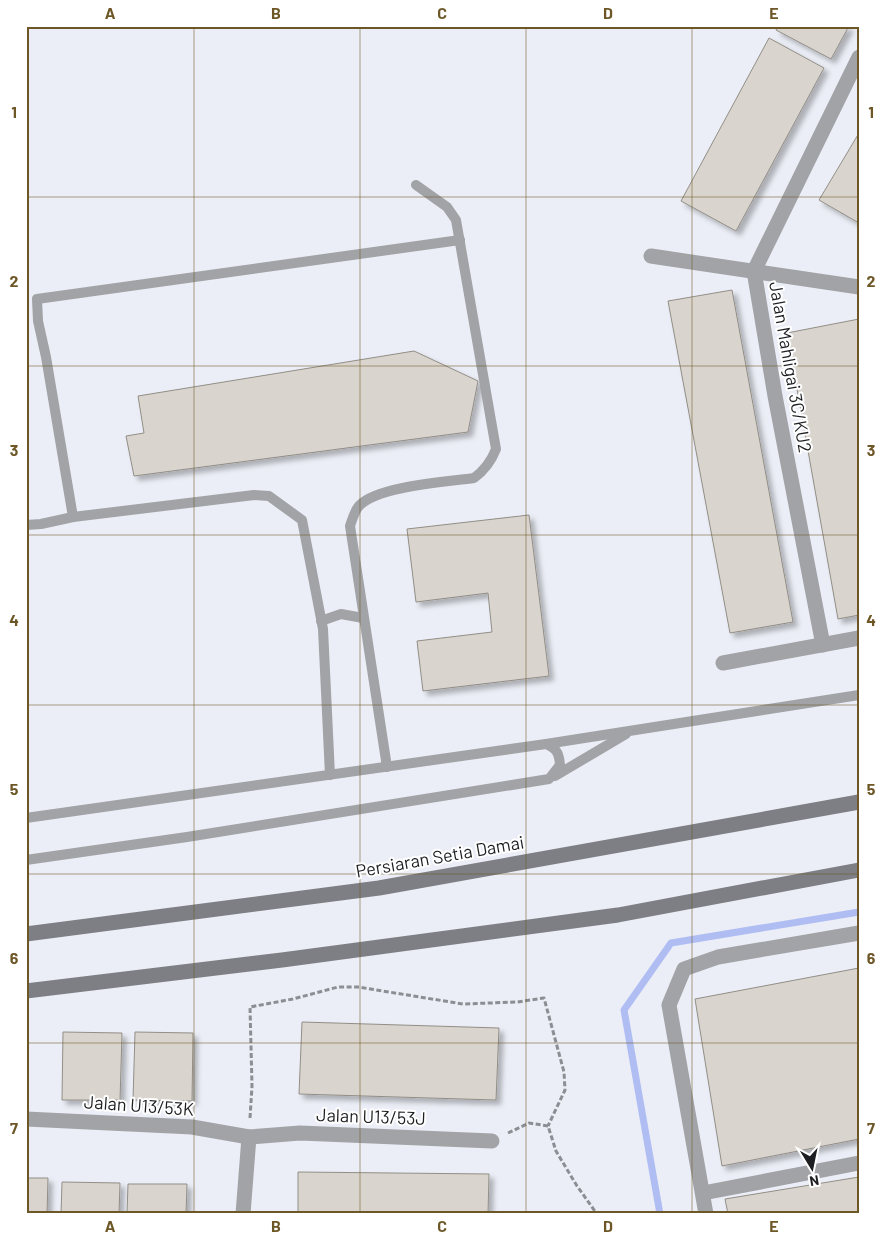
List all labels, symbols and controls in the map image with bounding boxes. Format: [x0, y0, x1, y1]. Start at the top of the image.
text: A [105, 3, 116, 22]
text: B [271, 3, 281, 22]
text: C [437, 3, 447, 22]
text: D [603, 3, 613, 22]
text: E [769, 3, 779, 22]
text: 1 [11, 102, 17, 121]
text: 1 [868, 102, 874, 121]
text: 2 [10, 271, 19, 290]
text: 2 [867, 271, 876, 290]
street label: Jalan Mahligai 3C/KU2 [765, 280, 817, 454]
text: 3 [10, 440, 18, 459]
text: 3 [867, 440, 875, 459]
text: 4 [9, 610, 19, 629]
text: 4 [866, 610, 876, 629]
text: 5 [10, 779, 19, 798]
text: 5 [867, 779, 876, 798]
street label: Persiaran Setia Damai [354, 830, 526, 882]
text: 6 [10, 948, 19, 967]
text: 6 [867, 948, 876, 967]
street label: Jalan U13/53K [83, 1090, 195, 1120]
street label: Jalan U13/53J [316, 1103, 426, 1129]
text: 7 [10, 1118, 18, 1137]
text: 7 [867, 1118, 875, 1137]
north arrow [788, 1142, 838, 1192]
text: N [808, 1172, 820, 1190]
text: A [105, 1216, 116, 1235]
text: B [271, 1216, 281, 1235]
text: C [437, 1216, 447, 1235]
text: D [603, 1216, 613, 1235]
text: E [769, 1216, 779, 1235]

